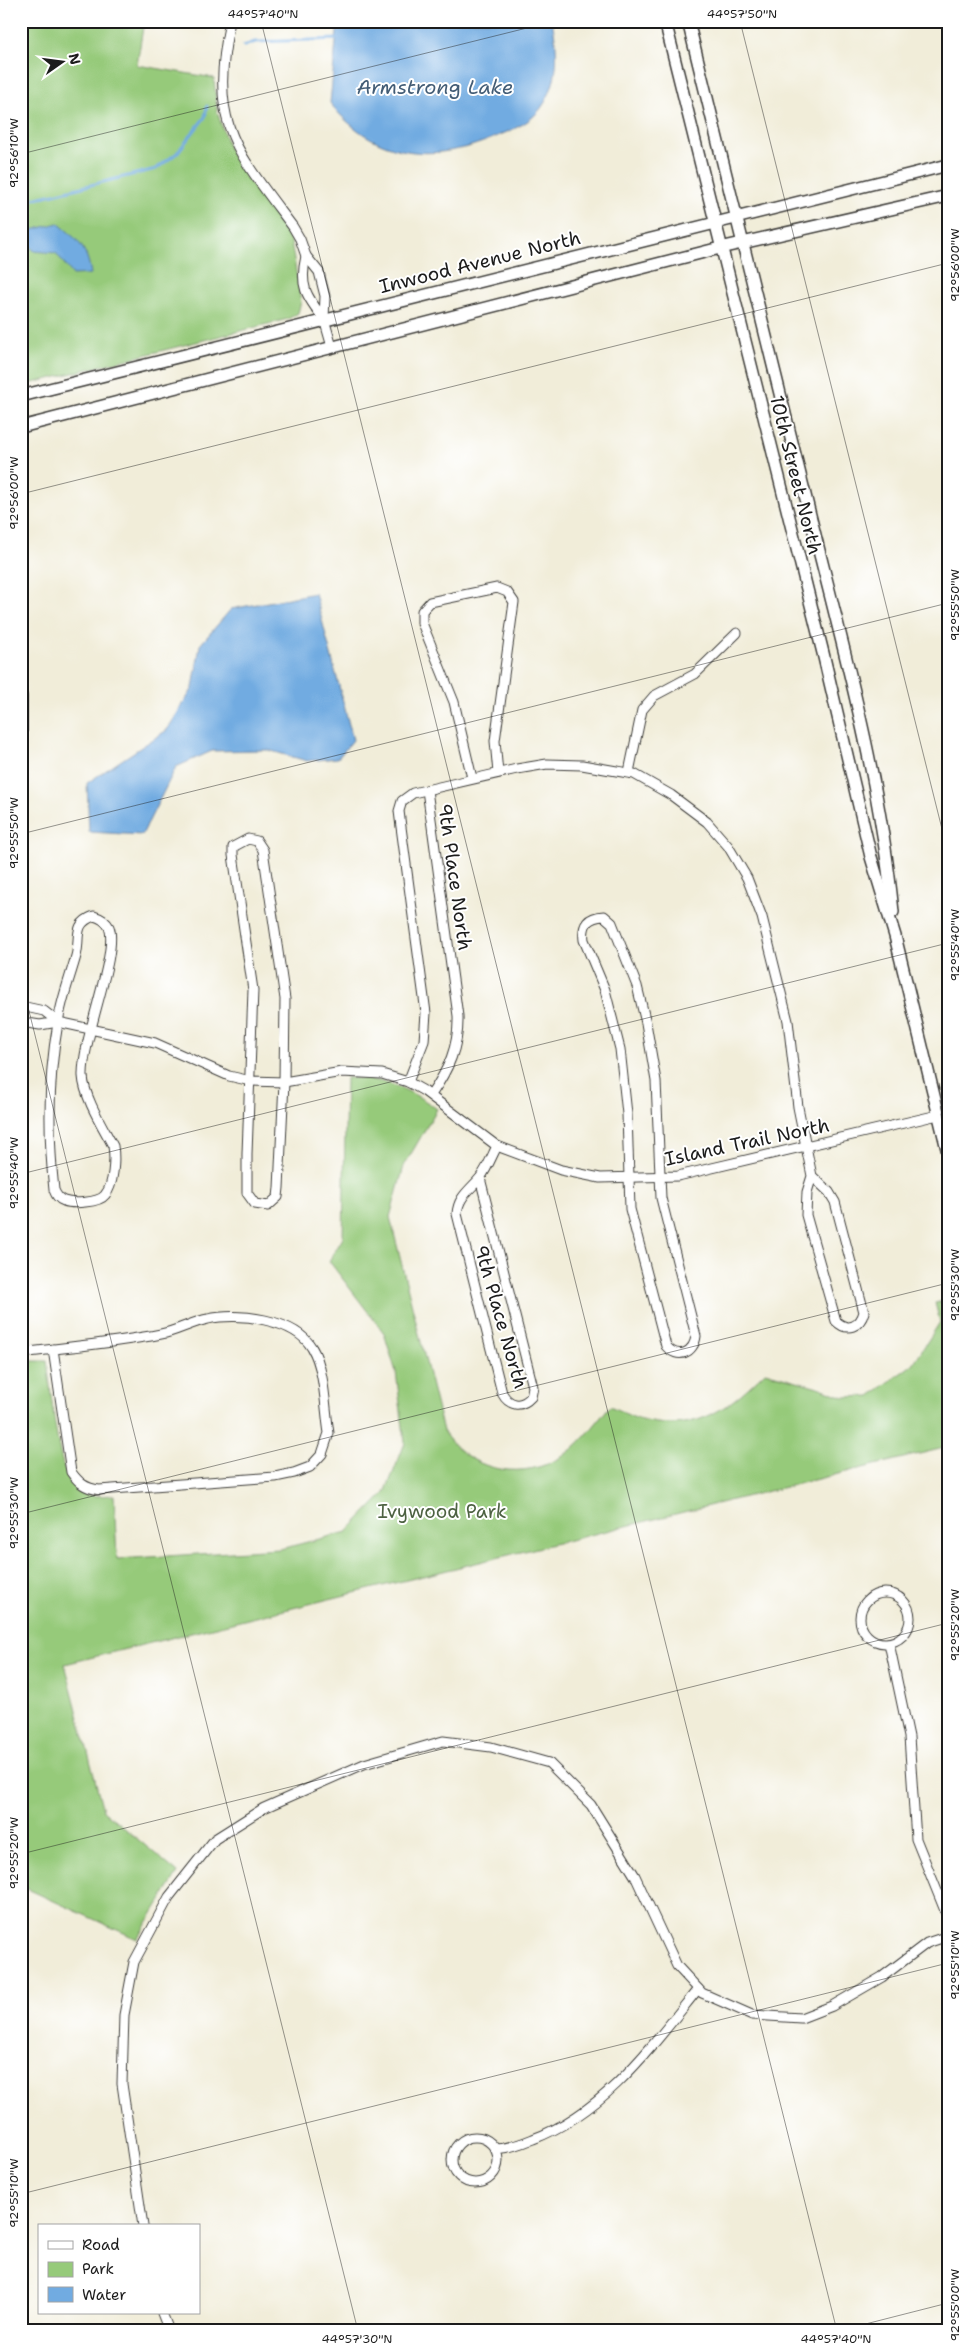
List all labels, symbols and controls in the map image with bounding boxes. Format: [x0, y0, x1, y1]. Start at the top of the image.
text: 44°57'40"N [228, 6, 298, 22]
text: 44°57'50"N [707, 6, 777, 22]
north arrow [38, 38, 88, 88]
text: N [65, 51, 85, 66]
water label: Armstrong Lake [357, 74, 513, 100]
text: 92°56'10"W [6, 118, 22, 188]
street label: Inwood Avenue North [377, 225, 583, 299]
text: 92°56'00"W [947, 228, 963, 302]
street label: 10th Street North [764, 393, 828, 557]
text: 92°56'00"W [6, 456, 22, 530]
text: 92°55'50"W [947, 569, 963, 641]
text: 92°55'50"W [6, 797, 22, 869]
street label: 9th Place North [432, 802, 478, 952]
text: 92°55'40"W [947, 909, 963, 981]
street label: Island Trail North [662, 1112, 832, 1172]
text: 92°55'40"W [6, 1137, 22, 1209]
street label: 9th Place North [469, 1242, 533, 1392]
text: 92°55'30"W [947, 1249, 963, 1321]
text: 92°55'30"W [6, 1477, 22, 1549]
park label: Ivywood Park [377, 1499, 507, 1524]
text: 92°55'20"W [947, 1589, 963, 1661]
text: 92°55'20"W [6, 1817, 22, 1889]
text: 92°55'10"W [947, 1930, 963, 2000]
text: 92°55'10"W [6, 2158, 22, 2228]
legend [38, 2224, 200, 2314]
text: Road [82, 2235, 120, 2255]
text: Park [82, 2259, 114, 2279]
text: 92°55'00"W [947, 2269, 963, 2341]
text: Water [82, 2285, 126, 2305]
text: 44°57'30"N [321, 2331, 393, 2347]
text: 44°57'40"N [801, 2331, 871, 2347]

